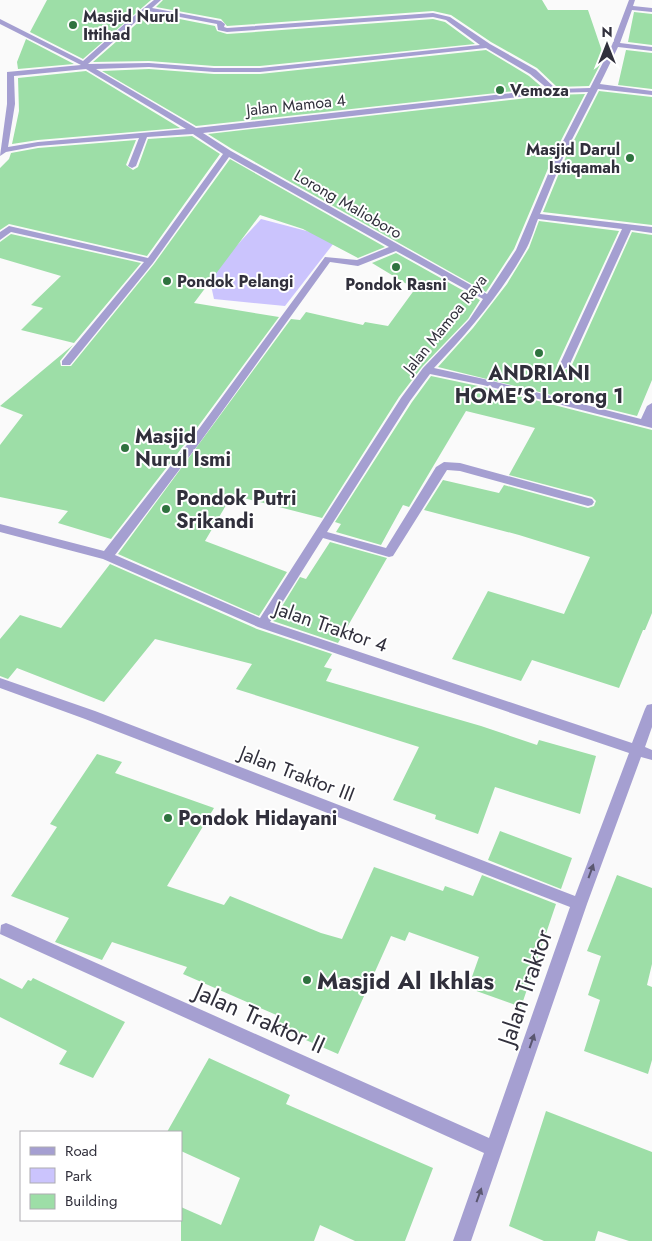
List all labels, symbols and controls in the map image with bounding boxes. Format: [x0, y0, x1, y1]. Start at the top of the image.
place label: Masjid Nurul Ittihad [83, 5, 179, 46]
marker: Masjid Nurul Ittihad [67, 19, 79, 31]
north arrow [582, 20, 632, 70]
text: N [601, 22, 613, 42]
place label: Vemoza [509, 79, 569, 102]
marker: Vemoza [494, 84, 506, 96]
street label: Jalan Mamoa 4 [243, 88, 347, 122]
place label: Masjid Darul Istiqamah [526, 138, 620, 179]
marker: Masjid Darul Istiqamah [624, 152, 636, 164]
street label: Lorong Malioboro [290, 164, 407, 244]
marker: Pondok Rasni [390, 261, 402, 273]
street label: Jalan Mamoa Raya [396, 269, 492, 380]
place label: Pondok Pelangi [177, 270, 293, 293]
place label: Pondok Rasni [345, 273, 447, 296]
marker: Pondok Pelangi [161, 275, 173, 287]
marker: ANDRIANI HOME'S Lorong 1 [533, 347, 545, 359]
place label: ANDRIANI HOME'S Lorong 1 [455, 359, 623, 411]
place label: Masjid Nurul Ismi [135, 422, 231, 474]
marker: Masjid Nurul Ismi [119, 442, 131, 454]
place label: Pondok Putri Srikandi [176, 484, 297, 536]
marker: Pondok Putri Srikandi [160, 503, 172, 515]
street label: Jalan Traktor 4 [267, 593, 392, 660]
street label: Jalan Traktor III [232, 738, 359, 809]
place label: Pondok Hidayani [178, 804, 337, 833]
marker: Pondok Hidayani [162, 812, 174, 824]
one-way arrow [588, 864, 595, 879]
street label: Jalan Traktor [488, 923, 561, 1053]
place label: Masjid Al Ikhlas [317, 963, 494, 998]
street label: Jalan Traktor II [186, 972, 331, 1062]
marker: Masjid Al Ikhlas [301, 974, 313, 986]
one-way arrow [529, 1034, 536, 1049]
legend [20, 1131, 182, 1221]
text: Road [65, 1140, 97, 1162]
text: Park [65, 1165, 92, 1187]
one-way arrow [475, 1187, 483, 1202]
text: Building [65, 1190, 117, 1212]

